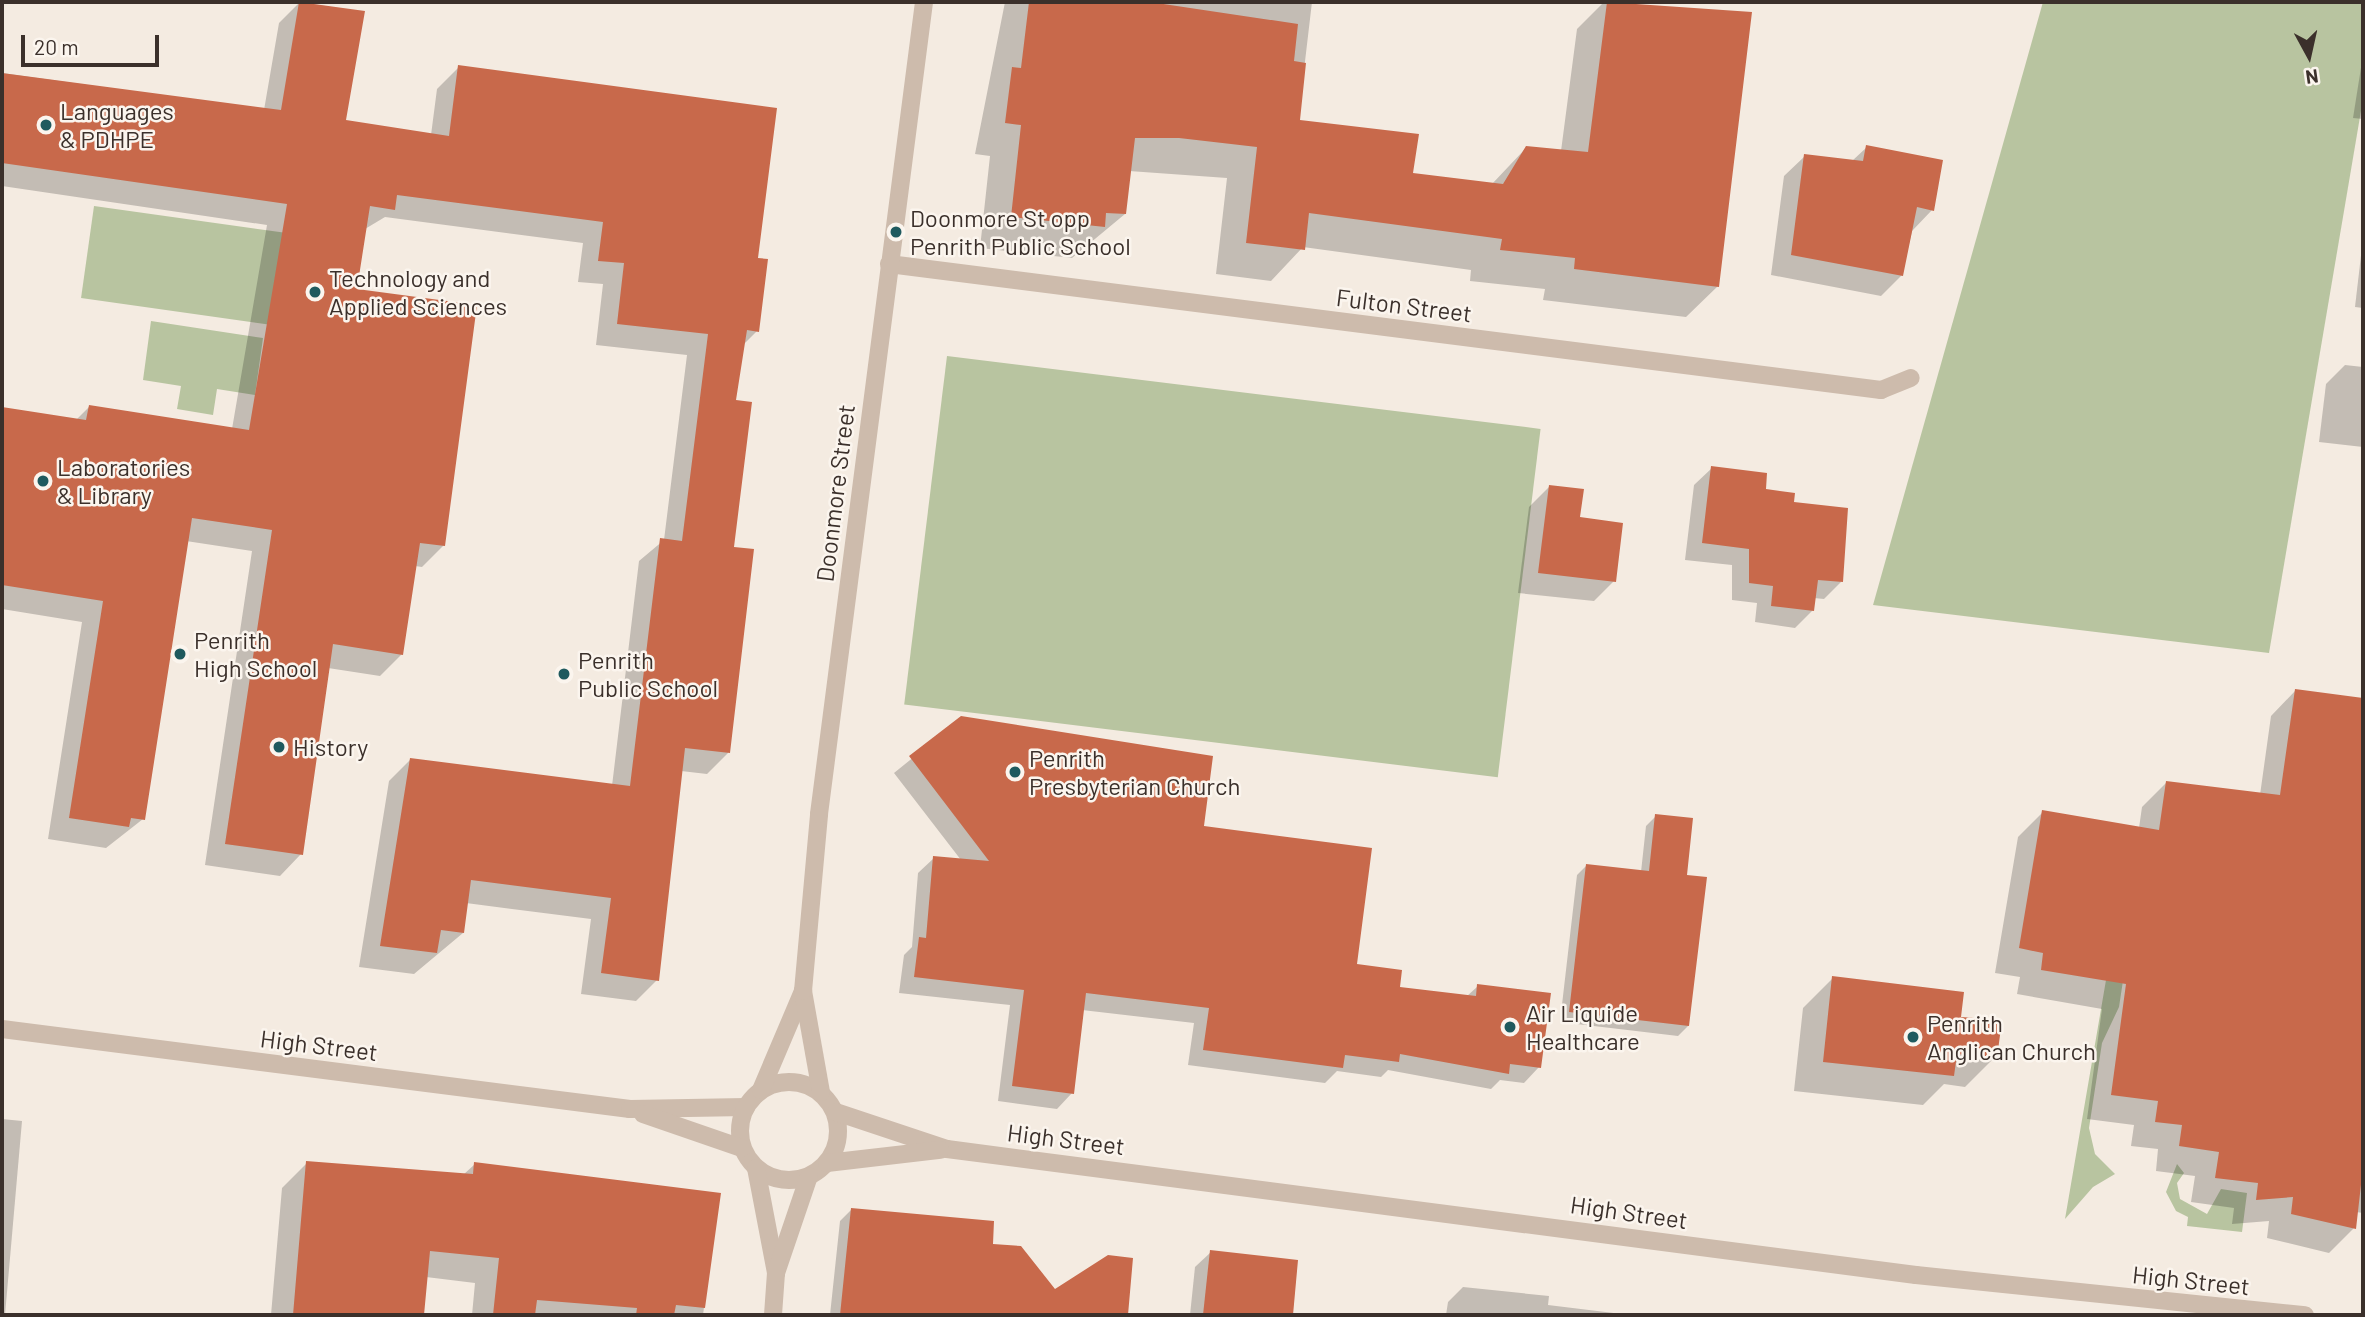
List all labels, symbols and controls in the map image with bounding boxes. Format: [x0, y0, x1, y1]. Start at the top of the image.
scale bar [24, 21, 163, 65]
north arrow [2274, 21, 2344, 91]
text: 20 m [34, 34, 79, 59]
text: N [2304, 65, 2320, 90]
place label: Languages & PDHPE [60, 97, 174, 153]
marker: Languages & PDHPE [38, 117, 54, 133]
place label: Doonmore St opp Penrith Public School [910, 204, 1131, 260]
marker: Doonmore St opp Penrith Public School [888, 224, 904, 240]
place label: Technology and Applied Sciences [329, 264, 507, 320]
street label: Fulton Street [1335, 282, 1473, 328]
marker: Technology and Applied Sciences [307, 284, 323, 300]
street label: Doonmore Street [810, 403, 860, 583]
place label: Laboratories & Library [57, 453, 190, 509]
marker: Laboratories & Library [35, 473, 51, 489]
place label: Penrith High School [194, 626, 317, 682]
marker: Penrith High School [172, 646, 188, 662]
place label: Penrith Public School [578, 646, 718, 702]
marker: Penrith Public School [556, 666, 572, 682]
place label: History [293, 733, 368, 761]
marker: History [271, 739, 287, 755]
place label: Penrith Presbyterian Church [1029, 744, 1240, 800]
marker: Penrith Presbyterian Church [1007, 764, 1023, 780]
place label: Air Liquide Healthcare [1526, 999, 1640, 1055]
place label: Penrith Anglican Church [1927, 1009, 2096, 1065]
marker: Air Liquide Healthcare [1500, 1017, 1520, 1037]
street label: High Street [259, 1024, 379, 1066]
marker: Penrith Anglican Church [1905, 1029, 1921, 1045]
street label: High Street [1006, 1118, 1126, 1160]
street label: High Street [1569, 1190, 1689, 1234]
street label: High Street [2131, 1260, 2251, 1300]

